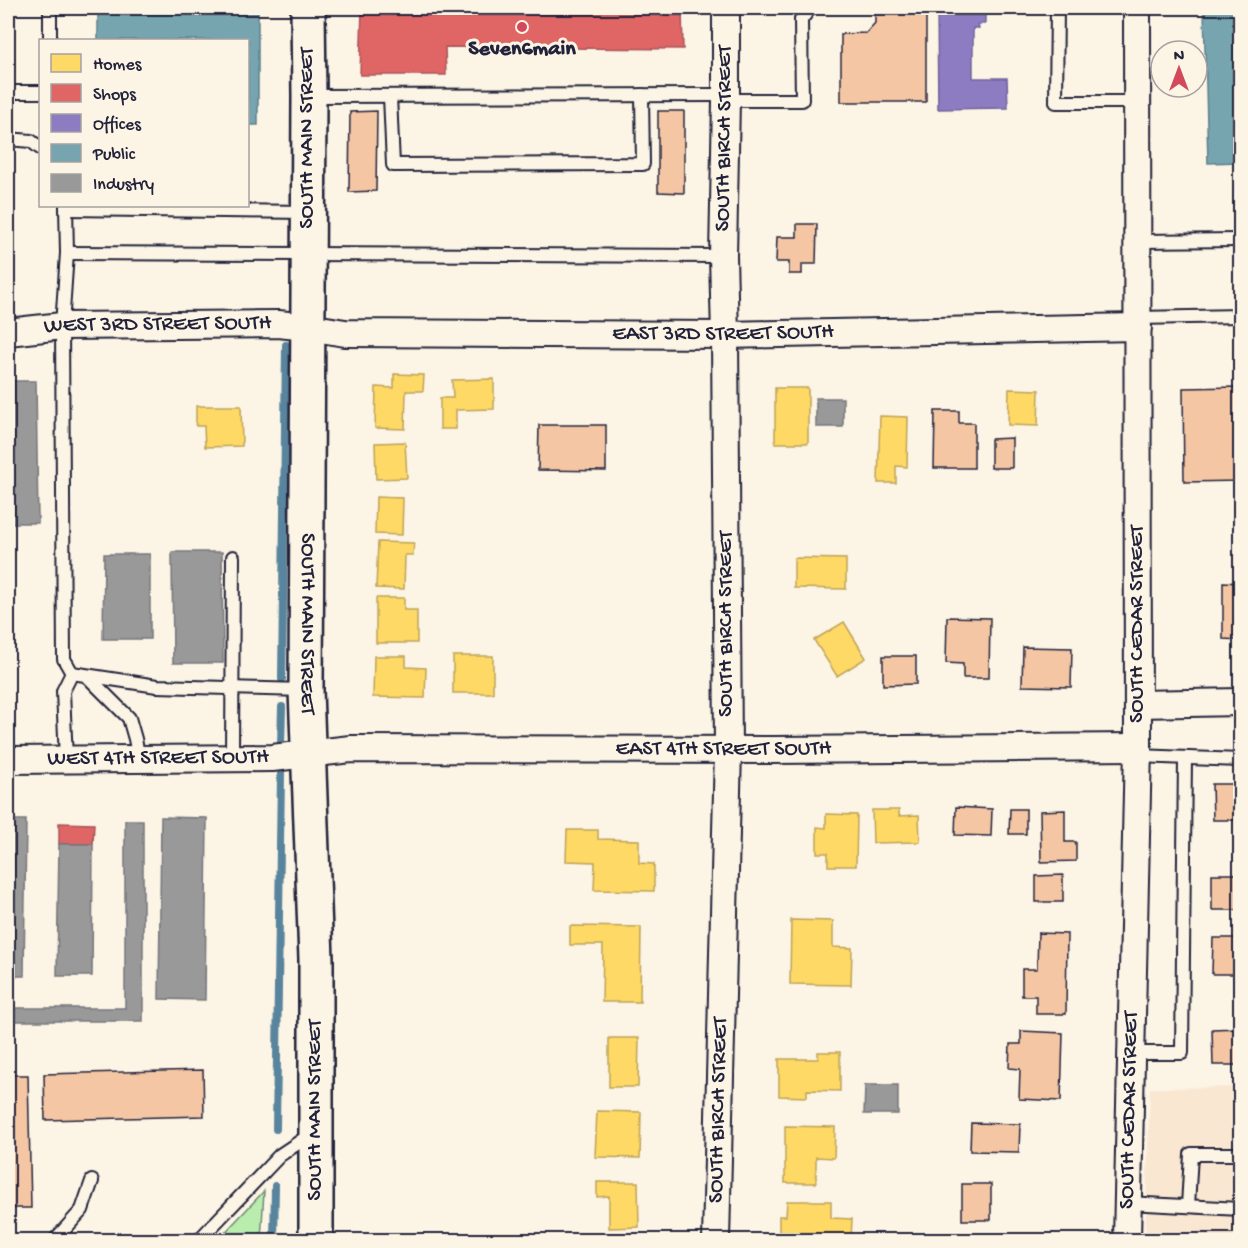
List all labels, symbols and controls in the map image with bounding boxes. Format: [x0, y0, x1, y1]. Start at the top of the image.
marker: Seven6main [515, 20, 529, 34]
place label: Seven6main [468, 37, 576, 63]
legend [39, 39, 249, 207]
north arrow [1149, 39, 1209, 99]
street label: SOUTH BIRCH STREET [710, 44, 739, 232]
street label: SOUTH MAIN STREET [295, 46, 321, 229]
text: N [1174, 48, 1185, 67]
text: Homes [93, 55, 143, 76]
text: Shops [93, 85, 137, 106]
text: Offices [93, 115, 142, 136]
text: Public [92, 145, 136, 166]
text: Industry [93, 175, 154, 196]
street label: WEST 3RD STREET SOUTH [43, 311, 272, 341]
street label: EAST 3RD STREET SOUTH [612, 320, 835, 348]
street label: SOUTH CEDAR STREET [1125, 523, 1151, 723]
street label: SOUTH BIRCH STREET [714, 529, 740, 717]
street label: SOUTH MAIN STREET [293, 533, 320, 717]
street label: EAST 4TH STREET SOUTH [616, 737, 832, 763]
street label: WEST 4TH STREET SOUTH [47, 745, 269, 773]
street label: SOUTH CEDAR STREET [1115, 1009, 1145, 1209]
street label: SOUTH BIRCH STREET [704, 1015, 734, 1204]
street label: SOUTH MAIN STREET [303, 1018, 329, 1201]

